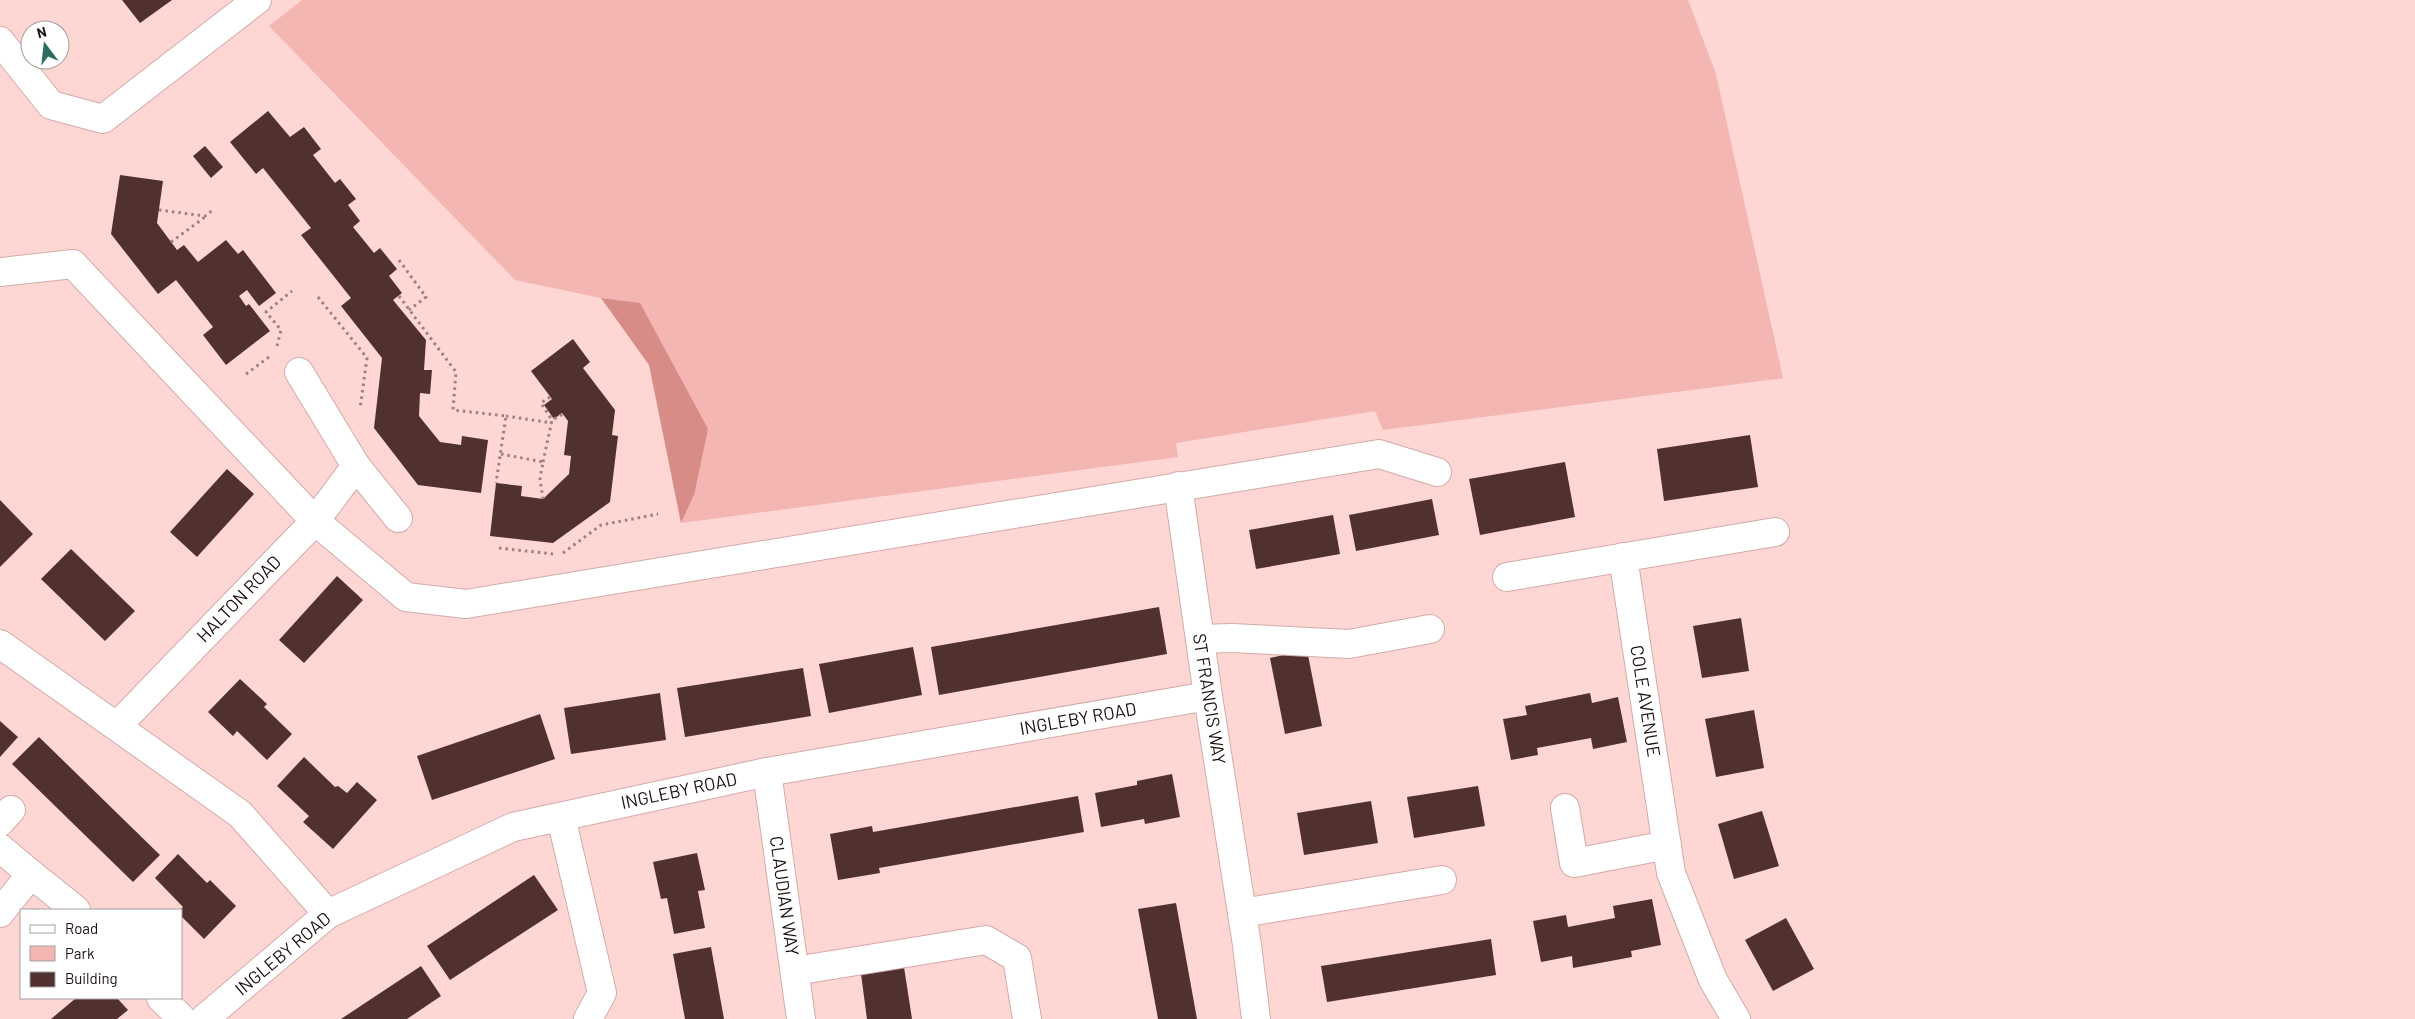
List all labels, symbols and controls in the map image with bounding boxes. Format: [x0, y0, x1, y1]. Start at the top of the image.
north arrow [20, 20, 70, 70]
text: N [35, 23, 48, 41]
street label: HALTON ROAD [191, 550, 285, 646]
street label: ST FRANCIS WAY [1189, 632, 1231, 766]
street label: COLE AVENUE [1626, 643, 1666, 758]
street label: INGLEBY ROAD [1018, 697, 1138, 739]
street label: INGLEBY ROAD [619, 767, 739, 813]
street label: CLAUDIAN WAY [766, 834, 804, 957]
street label: INGLEBY ROAD [230, 907, 335, 1000]
legend [20, 909, 182, 999]
text: Road [65, 919, 98, 937]
text: Park [65, 944, 95, 962]
text: Building [65, 969, 118, 987]

